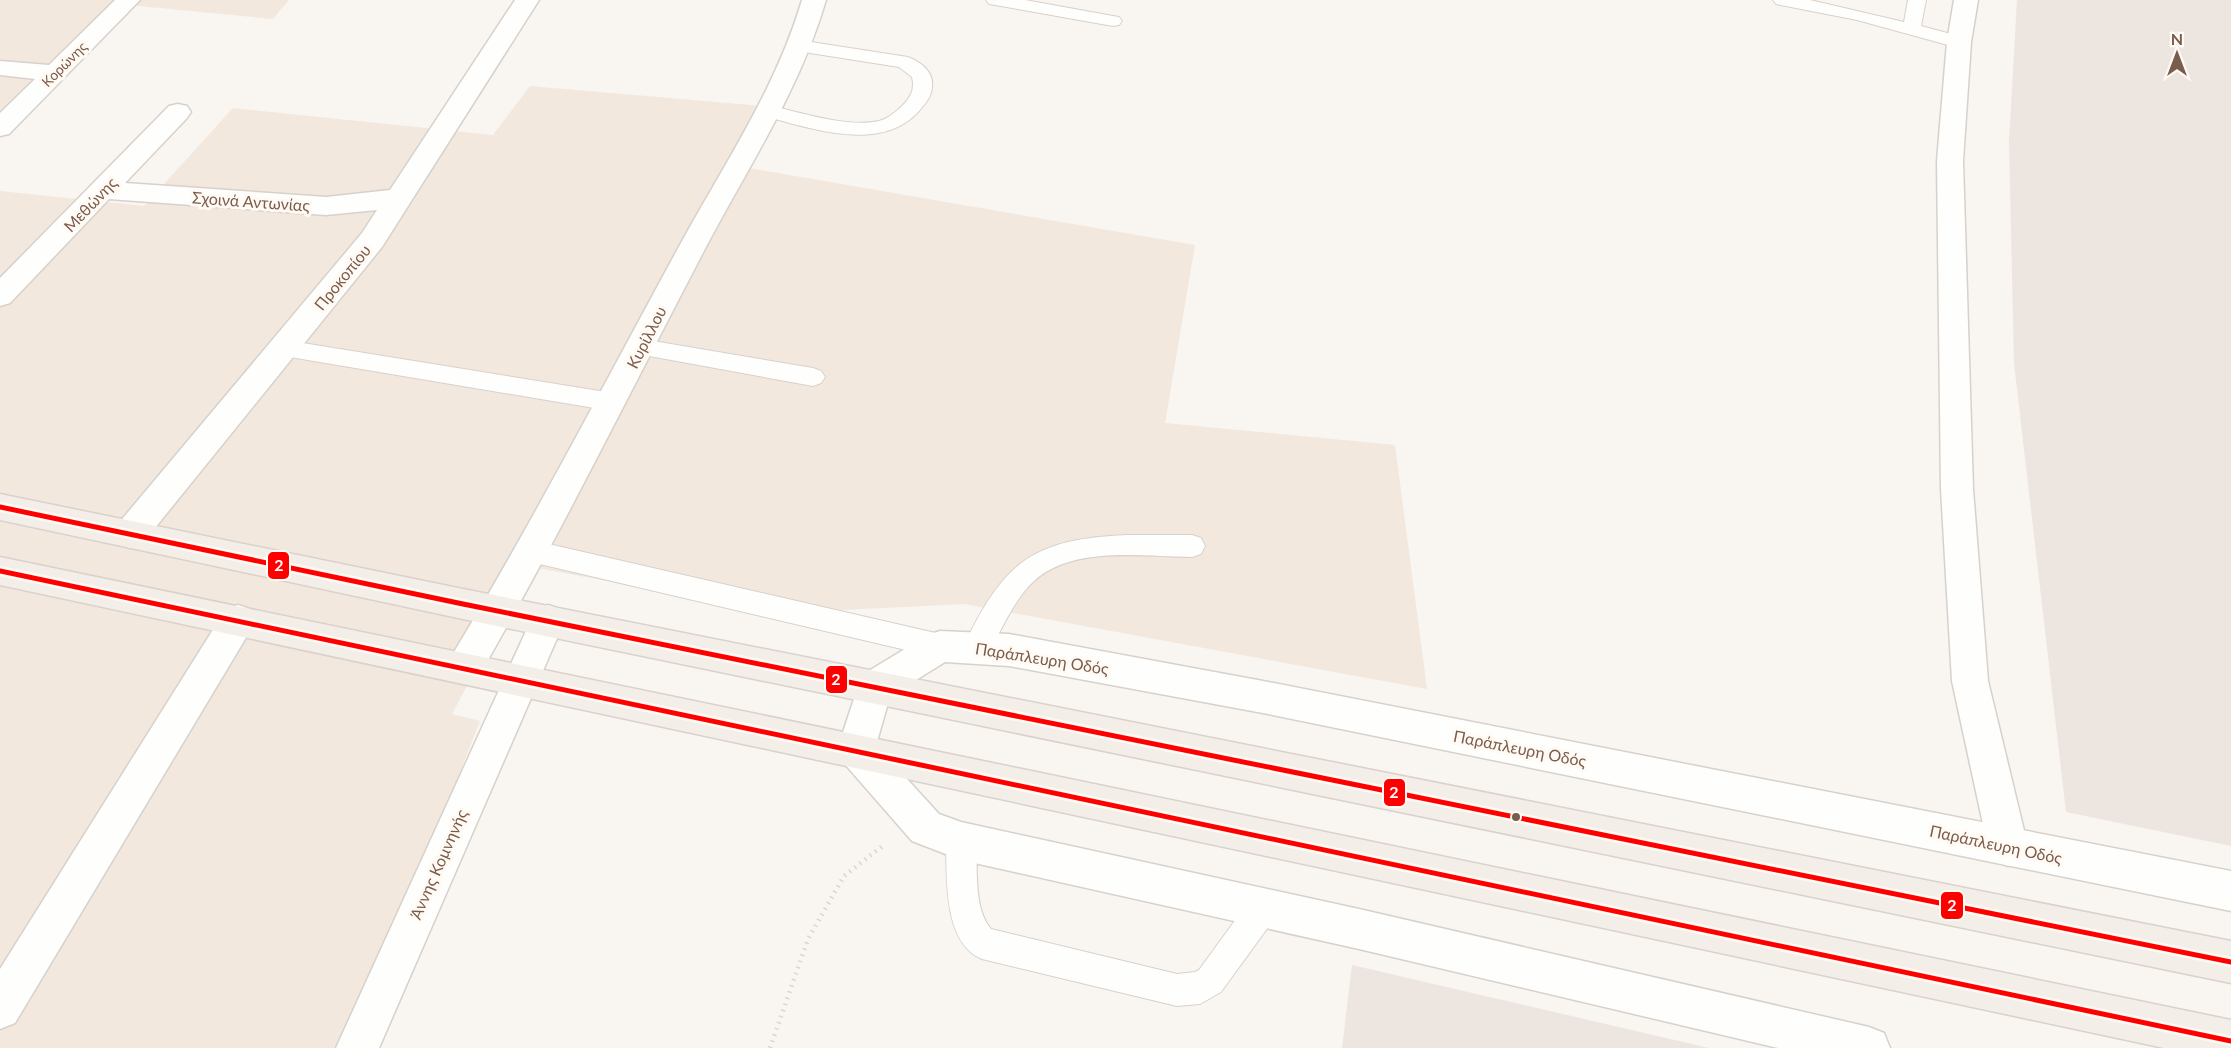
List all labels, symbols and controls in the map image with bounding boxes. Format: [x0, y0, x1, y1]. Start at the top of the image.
north arrow [2147, 24, 2207, 84]
text: N [2171, 29, 2183, 48]
street label: Κορώνης [38, 37, 91, 90]
street label: Μεθώνης [59, 172, 121, 235]
street label: Σχοινά Αντωνίας [191, 187, 311, 215]
street label: Προκοπίου [310, 240, 374, 314]
street label: Κυρίλλου [622, 303, 670, 371]
line badge: 2 [267, 551, 290, 580]
text: 2 [274, 555, 284, 574]
street label: Παράπλευρη Οδός [974, 638, 1111, 678]
line badge: 2 [825, 665, 848, 694]
text: 2 [831, 669, 841, 688]
street label: Παράπλευρη Οδός [1452, 726, 1589, 770]
line badge: 2 [1383, 778, 1406, 807]
text: 2 [1389, 782, 1399, 801]
street label: Άννης Κομνηνής [405, 806, 471, 922]
unlabelled marker [1510, 811, 1522, 823]
street label: Παράπλευρη Οδός [1928, 821, 2064, 867]
line badge: 2 [1940, 891, 1964, 920]
text: 2 [1947, 895, 1957, 914]

